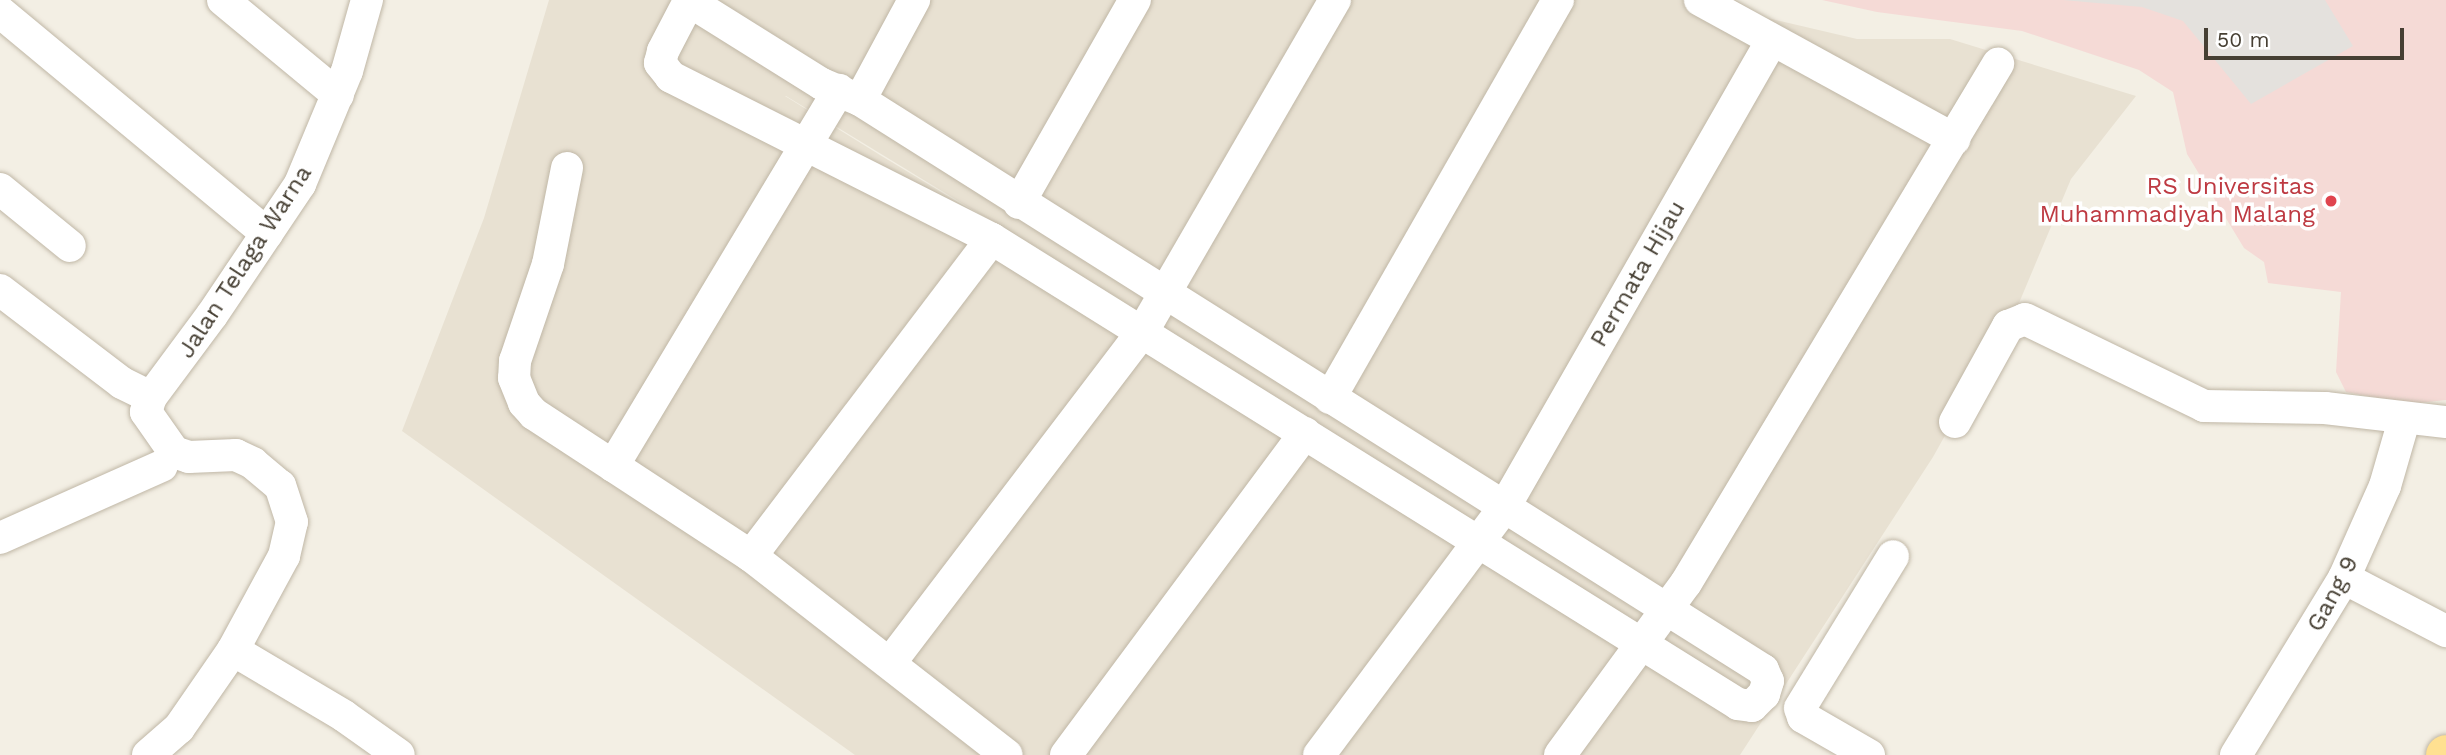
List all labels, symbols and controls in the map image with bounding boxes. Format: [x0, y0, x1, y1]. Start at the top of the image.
scale bar [2208, 14, 2408, 58]
text: 50 m [2217, 27, 2269, 52]
street label: Jalan Telaga Warna [171, 159, 319, 365]
place label: RS Universitas Muhammadiyah Malang [2040, 173, 2315, 229]
marker: RS Universitas Muhammadiyah Malang [2321, 191, 2341, 211]
street label: Permata Hijau [1584, 196, 1692, 352]
street label: Gang 9 [2301, 551, 2365, 637]

